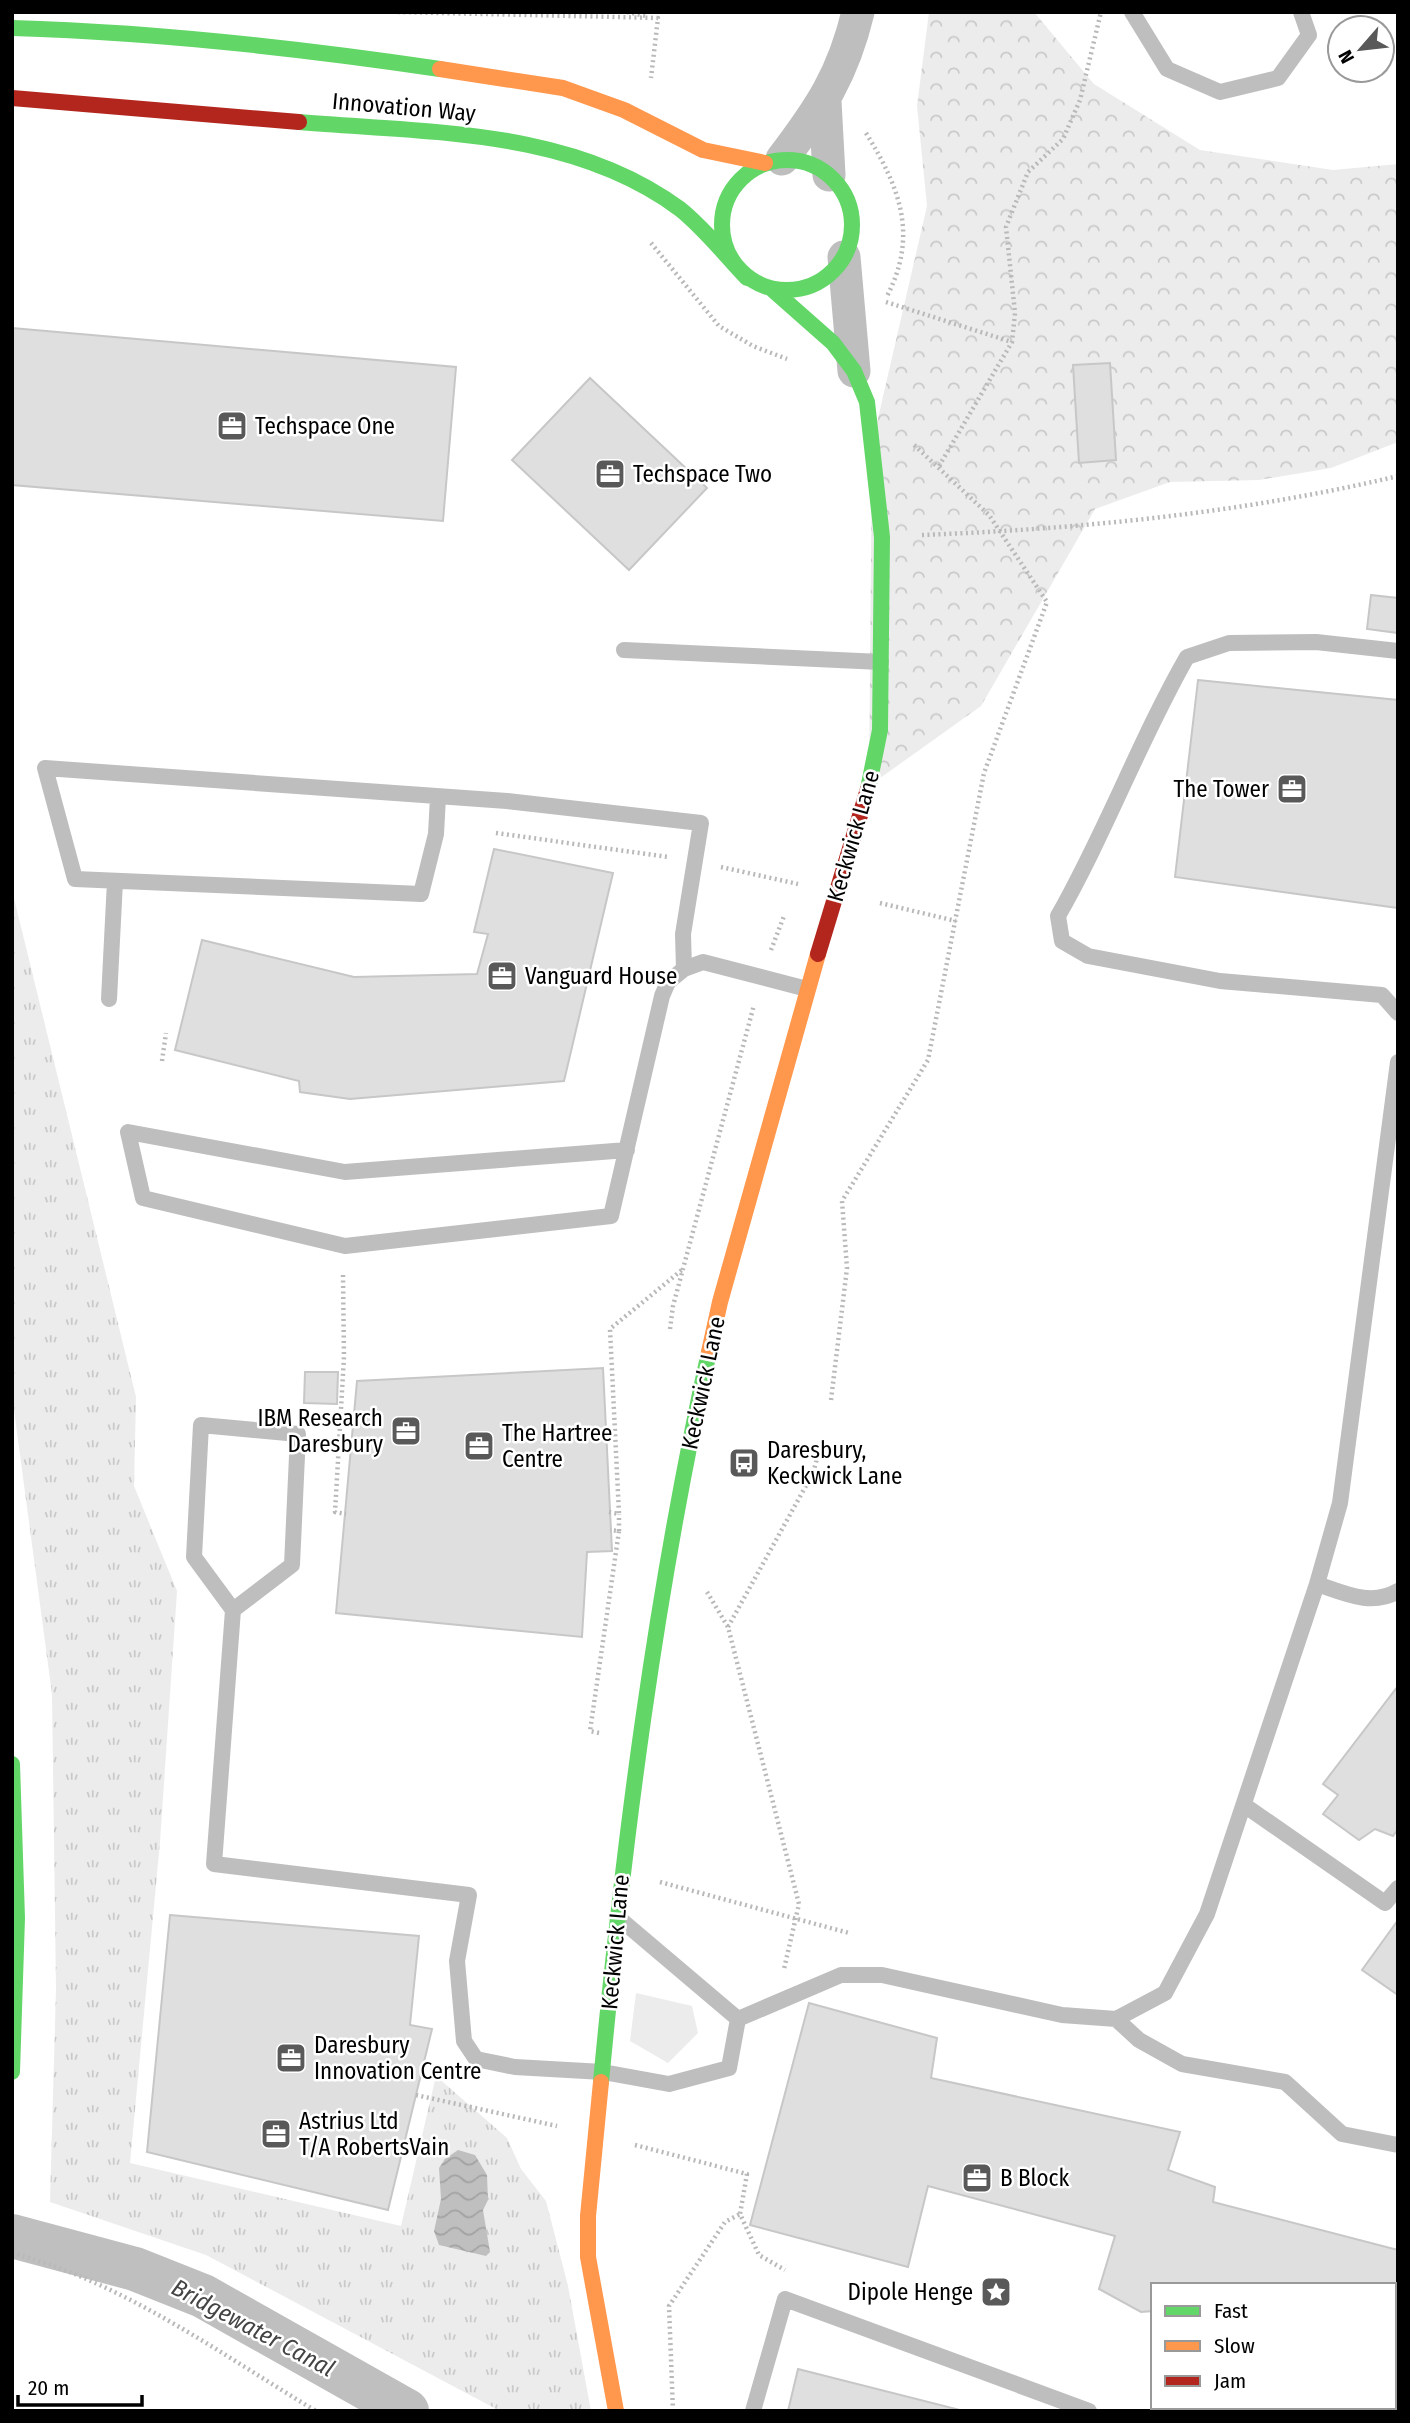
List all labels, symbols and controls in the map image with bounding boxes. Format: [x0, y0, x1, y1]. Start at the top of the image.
north arrow [1326, 14, 1396, 84]
text: N [1334, 46, 1359, 67]
street label: Innovation Way [331, 87, 478, 127]
office icon: Techspace One [215, 409, 249, 443]
place label: Techspace One [255, 412, 395, 440]
office icon: Techspace Two [593, 457, 627, 491]
place label: Techspace Two [633, 460, 772, 488]
street label: Keckwick Lane [821, 767, 885, 905]
office icon: The Tower [1275, 772, 1309, 806]
place label: The Tower [1174, 775, 1269, 803]
office icon: Vanguard House [485, 959, 519, 993]
place label: Vanguard House [525, 962, 677, 990]
street label: Keckwick Lane [675, 1314, 731, 1452]
place label: IBM Research Daresbury [257, 1404, 384, 1458]
office icon: IBM Research Daresbury [389, 1414, 423, 1448]
place label: The Hartree Centre [502, 1419, 612, 1473]
office icon: The Hartree Centre [462, 1429, 496, 1463]
place label: Daresbury, Keckwick Lane [767, 1436, 902, 1490]
bus stop icon: Daresbury, Keckwick Lane [727, 1446, 761, 1480]
street label: Keckwick Lane [595, 1873, 635, 2011]
place label: Daresbury Innovation Centre [314, 2031, 481, 2085]
office icon: Daresbury Innovation Centre [274, 2041, 308, 2075]
place label: Astrius Ltd T/A RobertsVain [299, 2107, 449, 2161]
office icon: Astrius Ltd T/A RobertsVain [259, 2117, 293, 2151]
office icon: B Block [960, 2161, 994, 2195]
place label: B Block [1000, 2164, 1069, 2192]
water label: Bridgewater Canal [167, 2273, 339, 2383]
place icon: Dipole Henge [979, 2275, 1013, 2309]
place label: Dipole Henge [848, 2278, 973, 2306]
legend [1151, 2283, 1396, 2409]
text: Fast [1214, 2298, 1248, 2324]
text: Slow [1214, 2333, 1255, 2359]
scale bar [18, 2364, 142, 2408]
text: Jam [1214, 2368, 1246, 2394]
text: 20 m [28, 2375, 69, 2401]

